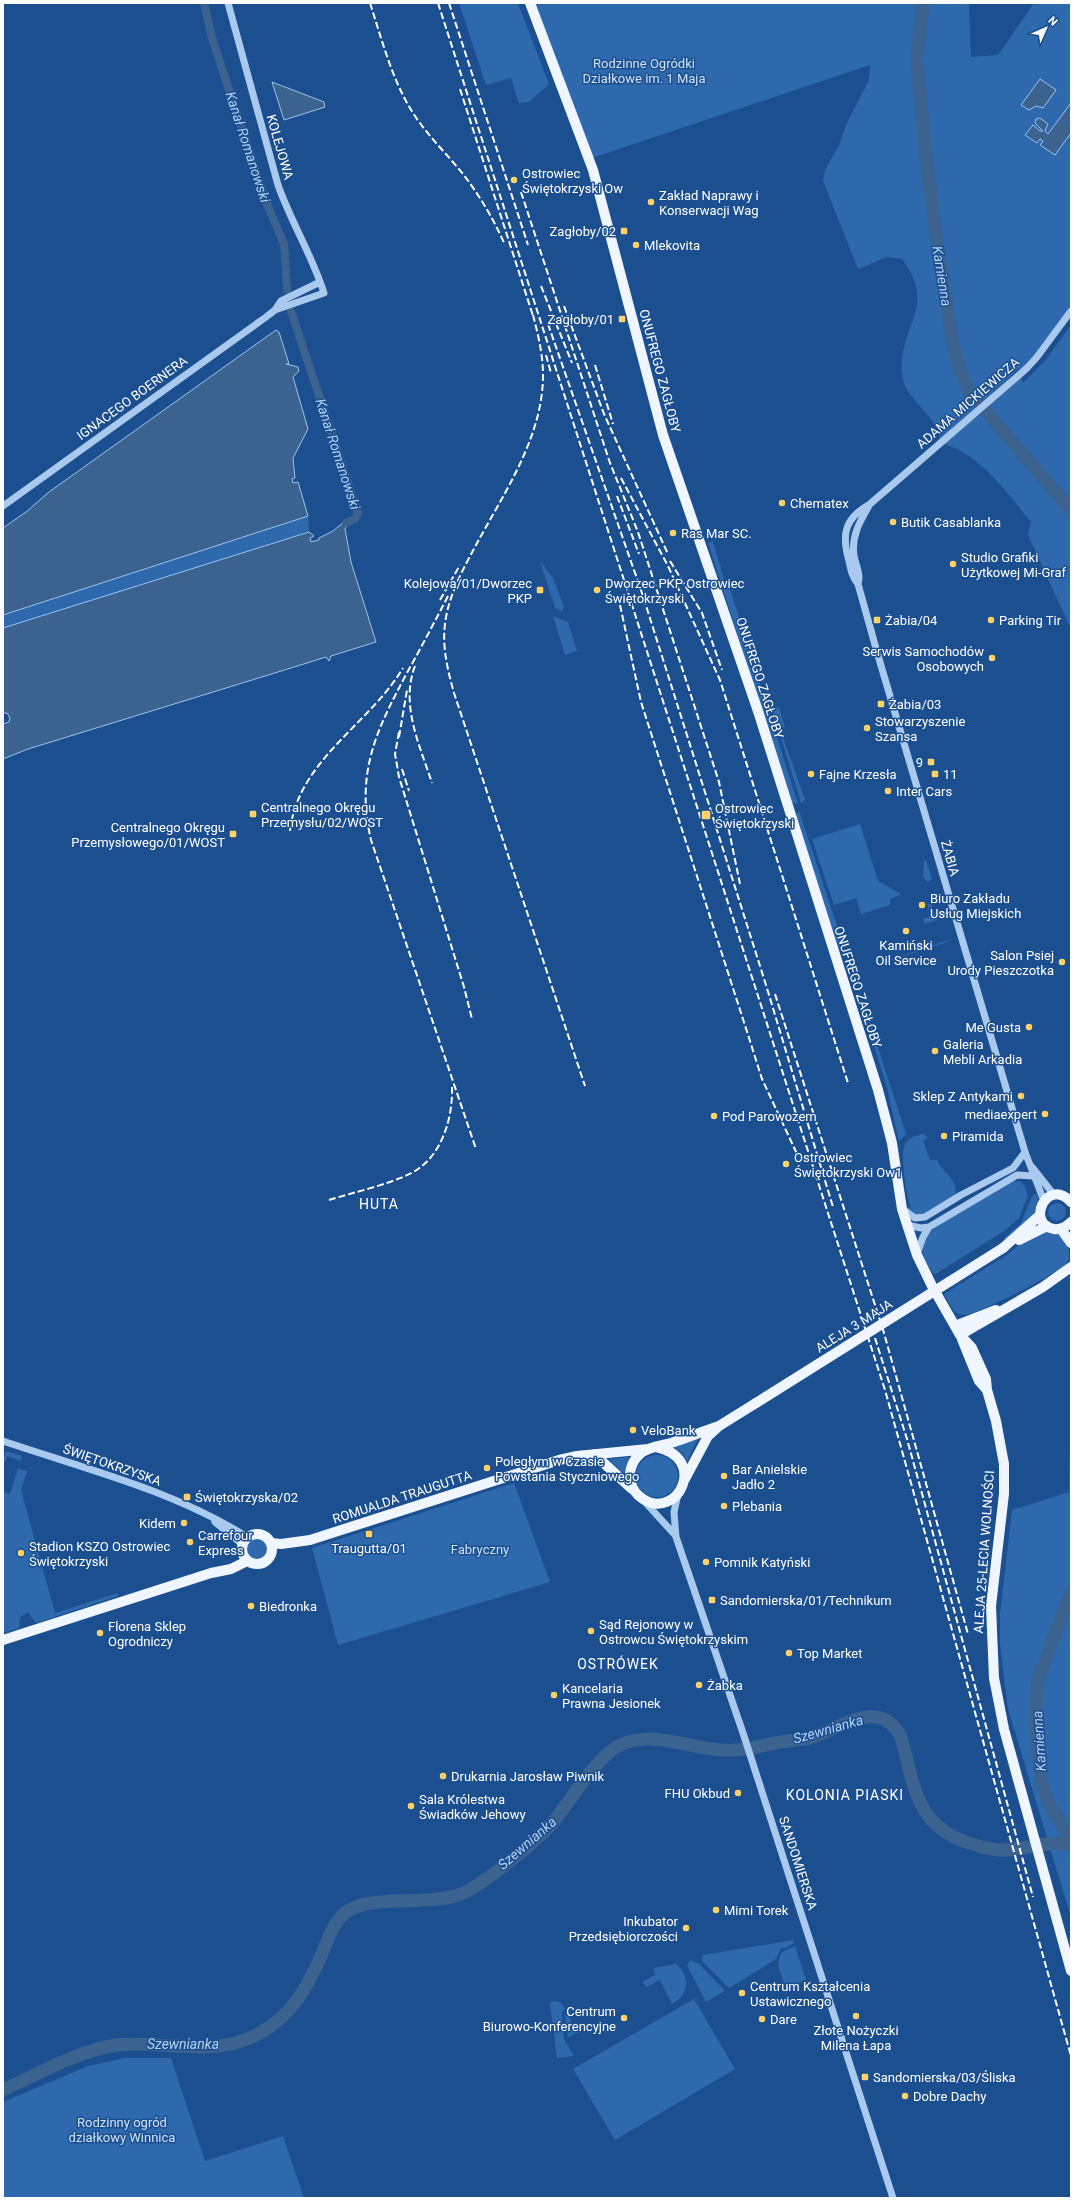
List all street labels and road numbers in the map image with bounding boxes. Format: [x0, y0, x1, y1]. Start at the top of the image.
street label: KOLEJOWA [264, 113, 297, 182]
street label: ONUFREGO ZAGŁOBY [636, 308, 684, 434]
street label: IGNACEGO BOERNERA [74, 353, 190, 443]
street label: ADAMA MICKIEWICZA [914, 354, 1023, 452]
street label: ONUFREGO ZAGŁOBY [733, 615, 787, 741]
street label: ŻABIA [938, 838, 962, 878]
street label: ONUFREGO ZAGŁOBY [831, 924, 885, 1050]
street label: ALEJA 3 MAJA [813, 1296, 896, 1356]
street label: ŚWIĘTOKRZYSKA [61, 1441, 164, 1489]
street label: ROMUALDA TRAUGUTTA [331, 1467, 474, 1527]
street label: ALEJA 25-LECIA WOLNOŚCI [971, 1470, 997, 1634]
street label: SANDOMIERSKA [776, 1814, 820, 1912]

